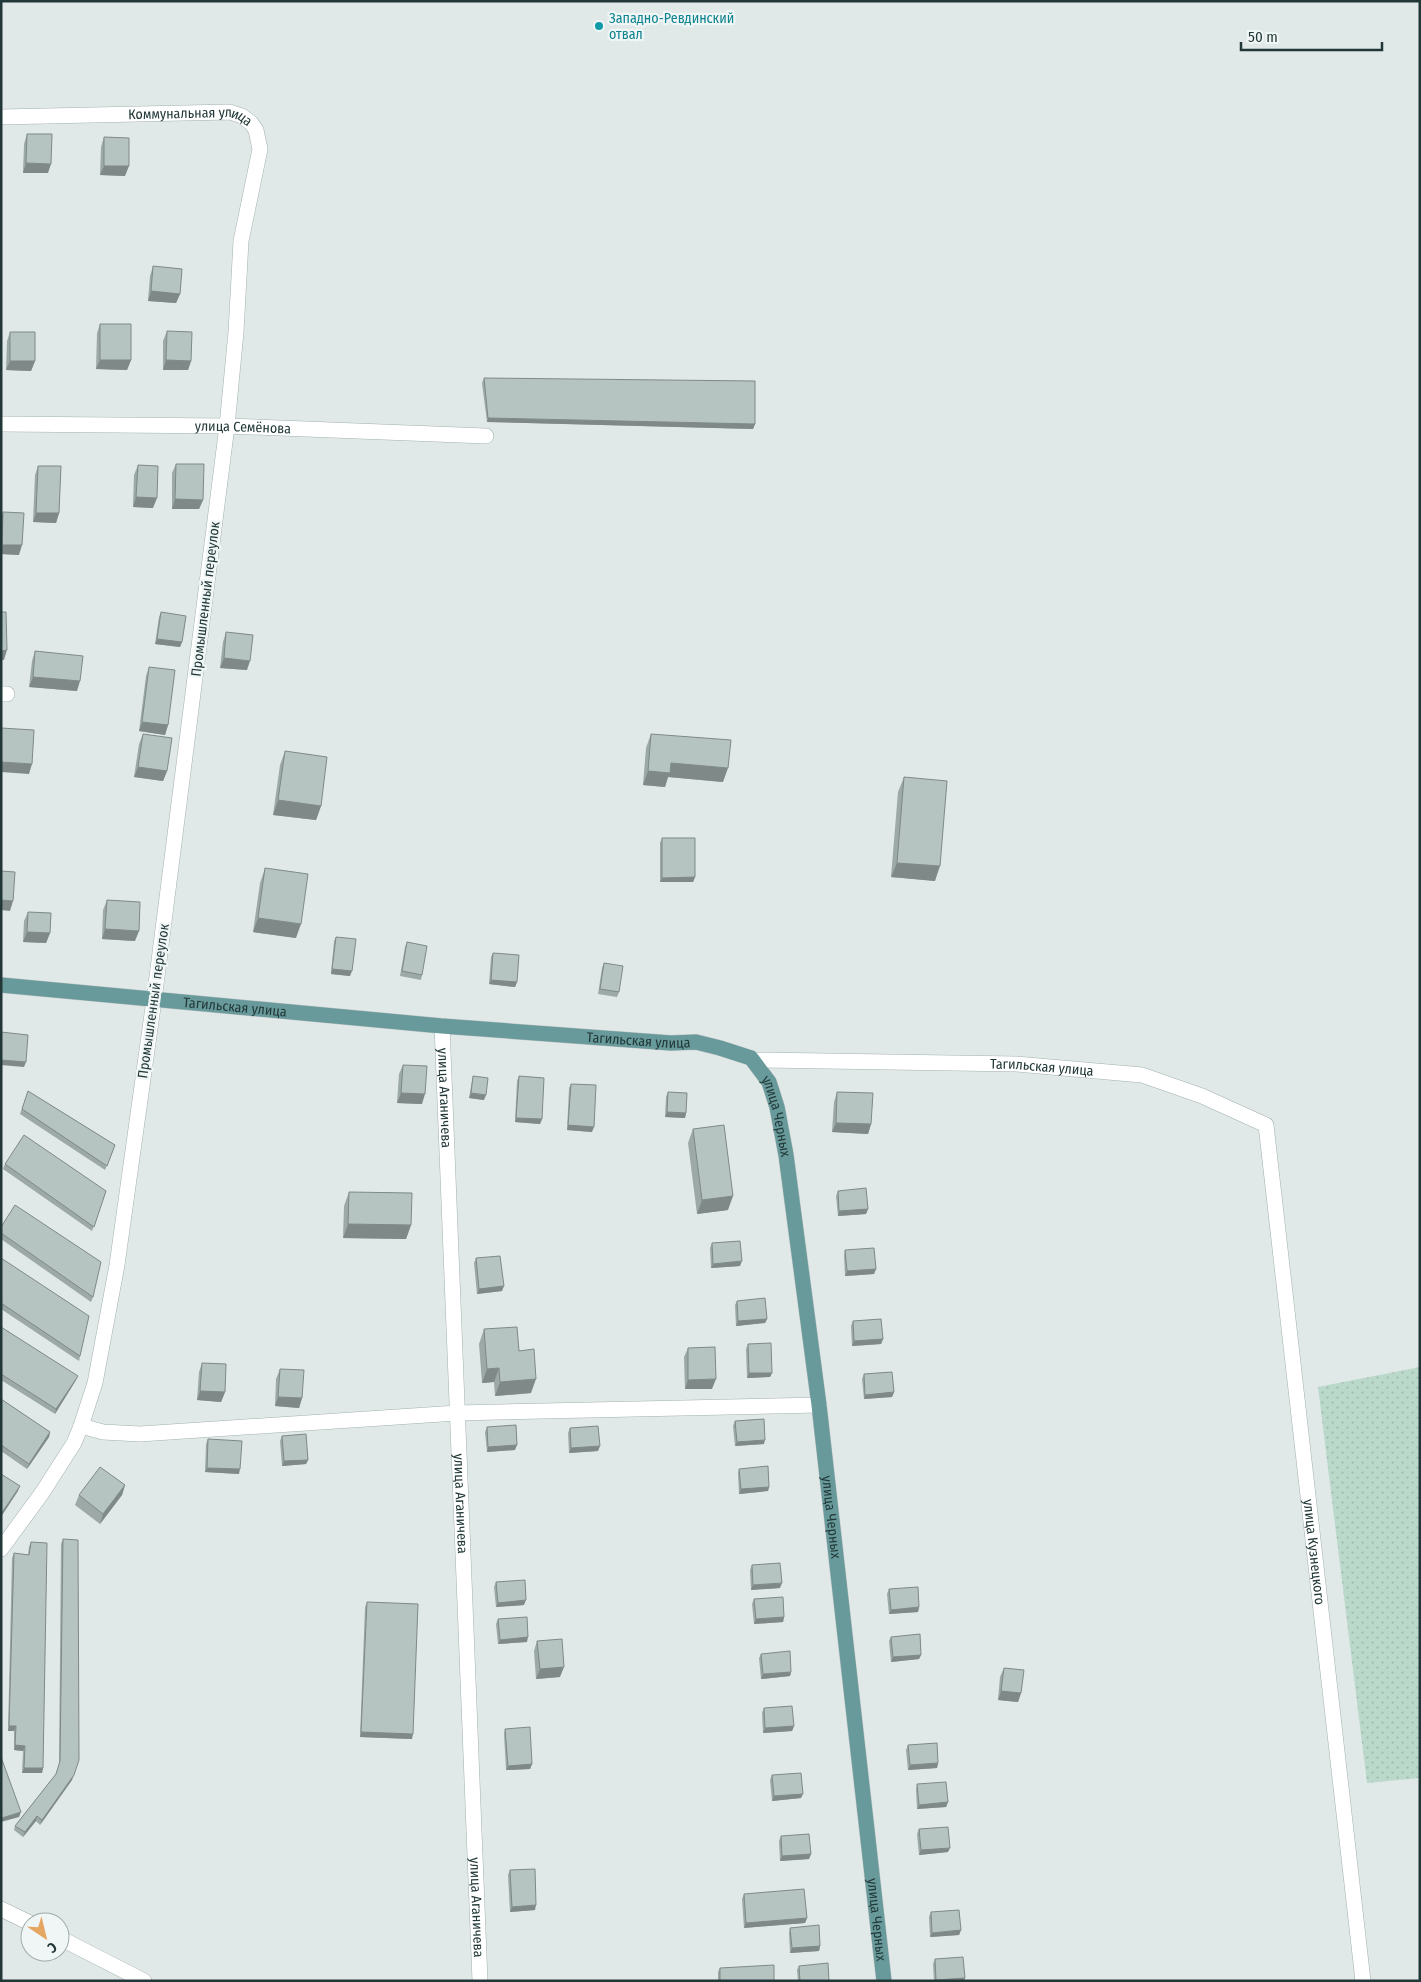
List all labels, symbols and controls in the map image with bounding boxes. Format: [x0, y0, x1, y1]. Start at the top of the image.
place label: Западно-Ревдинский отвал [609, 10, 734, 43]
marker: Западно-Ревдинский отвал [593, 20, 605, 32]
scale bar [1241, 20, 1382, 52]
text: 50 m [1248, 28, 1278, 46]
street label: Коммунальная улица [128, 104, 256, 130]
street label: улица Семёнова [195, 418, 291, 437]
street label: Промышленный переулок [188, 520, 223, 678]
street label: Промышленный переулок [134, 922, 173, 1080]
street label: Тагильская улица [182, 994, 288, 1021]
street label: Тагильская улица [586, 1029, 691, 1052]
street label: улица Аганичева [434, 1048, 455, 1148]
street label: Тагильская улица [990, 1056, 1094, 1080]
street label: улица Черных [758, 1072, 794, 1159]
street label: улица Аганичева [450, 1453, 471, 1554]
street label: улица Черных [818, 1475, 844, 1560]
street label: улица Кузнецкого [1299, 1498, 1328, 1606]
street label: улица Аганичева [466, 1857, 487, 1958]
street label: улица Черных [863, 1877, 890, 1963]
north arrow [20, 1912, 70, 1962]
text: С [44, 1938, 60, 1957]

